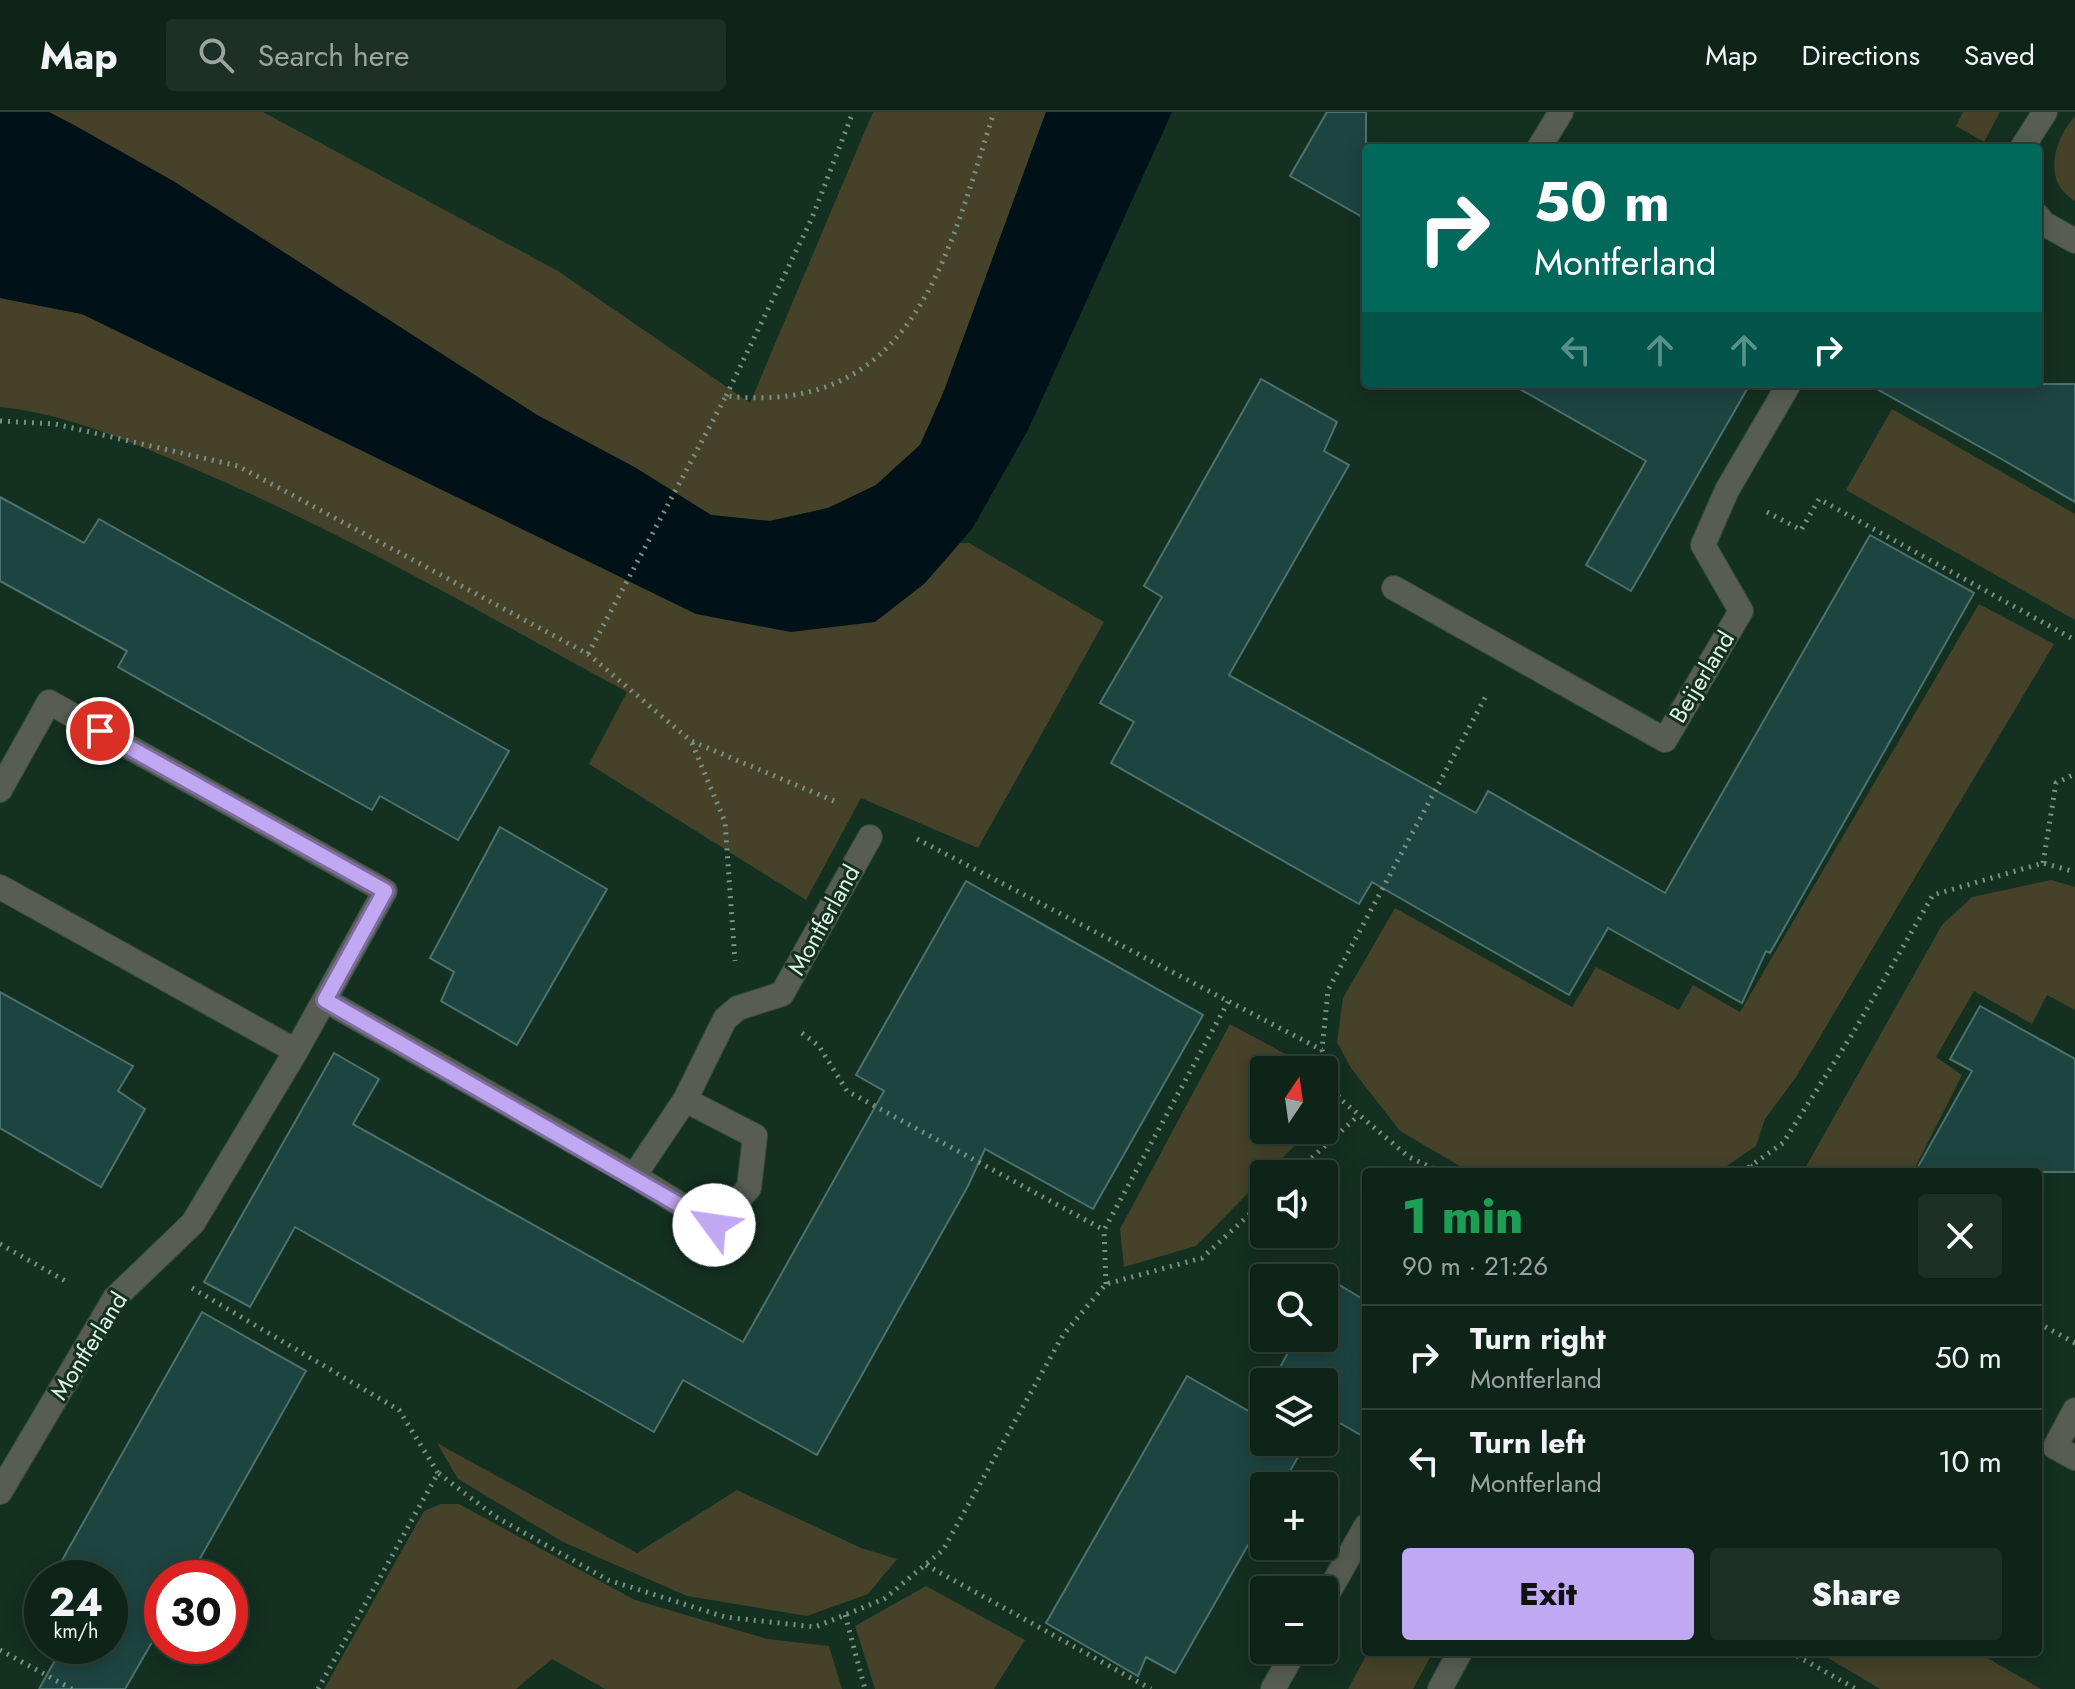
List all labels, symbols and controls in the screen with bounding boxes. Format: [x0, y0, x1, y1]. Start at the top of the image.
search box [166, 19, 726, 91]
text: Map [40, 28, 118, 83]
icon: search [194, 33, 238, 77]
text: Search here [258, 34, 410, 77]
text: Map [1705, 35, 1757, 76]
text: Directions [1801, 35, 1920, 76]
text: Saved [1964, 35, 2035, 76]
text: 50 m [1534, 161, 1670, 242]
icon: right [1402, 176, 1506, 280]
text: Montferland [1534, 236, 1717, 288]
icon: left [1554, 328, 1598, 372]
icon: ahead [1638, 328, 1682, 372]
icon: ahead [1722, 328, 1766, 372]
icon: right [1806, 328, 1850, 372]
street label: Beijerland [1660, 624, 1743, 729]
pin [66, 697, 134, 765]
icon: arrive [78, 709, 122, 753]
street label: Montferland [779, 858, 868, 981]
north arrow [1250, 1056, 1338, 1144]
map controls [1250, 1056, 1338, 1664]
button: sound [1250, 1160, 1338, 1248]
text: 1 min [1402, 1182, 1523, 1251]
position arrow [672, 1183, 756, 1267]
button: close [1918, 1194, 2002, 1278]
text: 90 m · 21:26 [1402, 1247, 1548, 1285]
button: search [1250, 1264, 1338, 1352]
street label: Montferland [41, 1285, 136, 1407]
text: Turn right [1470, 1317, 1606, 1360]
icon: right [1402, 1335, 1446, 1379]
text: 50 m [1935, 1336, 2002, 1379]
text: Montferland [1470, 1360, 1602, 1398]
button: layers [1250, 1368, 1338, 1456]
text: Turn left [1470, 1421, 1585, 1464]
icon: left [1402, 1439, 1446, 1483]
text: 10 m [1938, 1440, 2002, 1483]
text: Montferland [1470, 1464, 1602, 1502]
button: + [1250, 1472, 1338, 1560]
button: Exit [1402, 1548, 1694, 1640]
button: Share [1710, 1548, 2002, 1640]
speed limit sign: 30 [144, 1560, 248, 1664]
text: 24 [49, 1573, 103, 1631]
button: − [1250, 1576, 1338, 1664]
text: km/h [53, 1617, 99, 1646]

